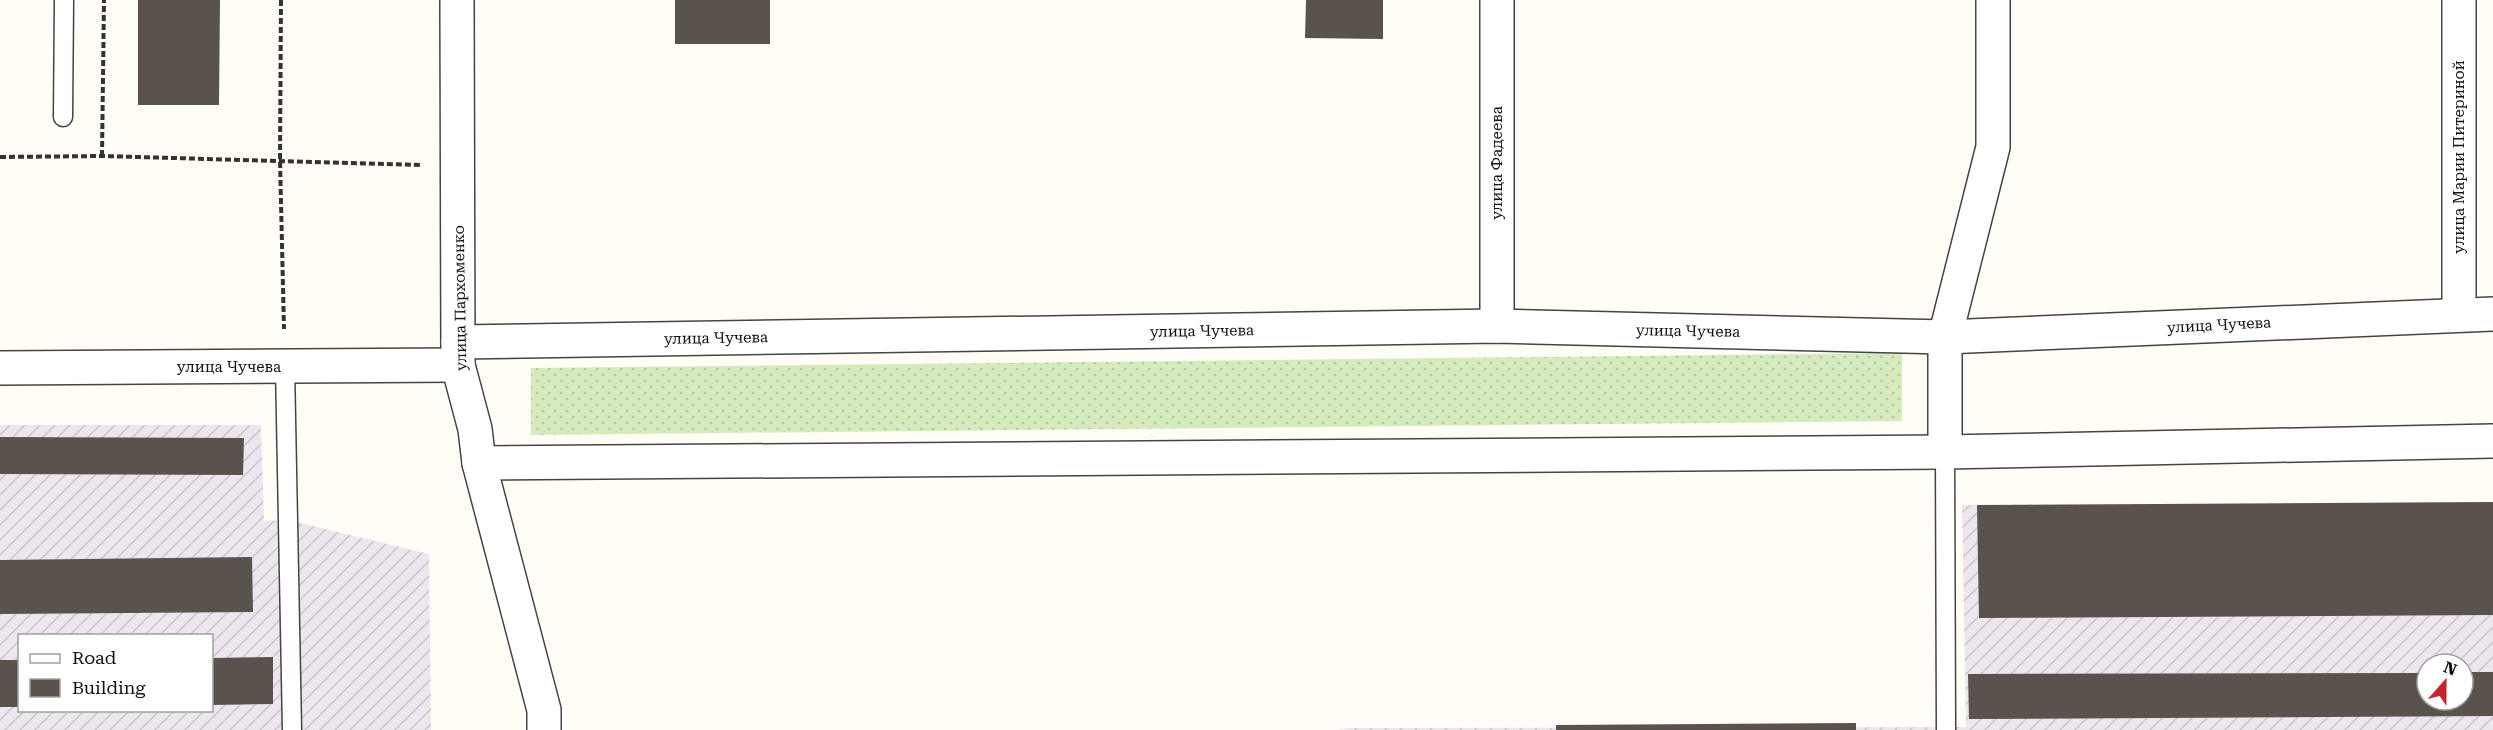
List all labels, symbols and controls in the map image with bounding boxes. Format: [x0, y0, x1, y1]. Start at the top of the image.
street label: улица Марии Питериной [2450, 60, 2468, 254]
street label: улица Фадеева [1488, 106, 1506, 220]
street label: улица Пархоменко [450, 225, 470, 371]
street label: улица Чучева [2166, 313, 2272, 337]
street label: улица Чучева [1150, 321, 1254, 341]
street label: улица Чучева [1636, 321, 1740, 341]
street label: улица Чучева [664, 328, 768, 348]
street label: улица Чучева [177, 358, 281, 376]
legend [18, 634, 213, 712]
text: Road [72, 647, 117, 668]
north arrow [2415, 652, 2475, 712]
text: N [2441, 657, 2459, 680]
text: Building [72, 677, 146, 698]

